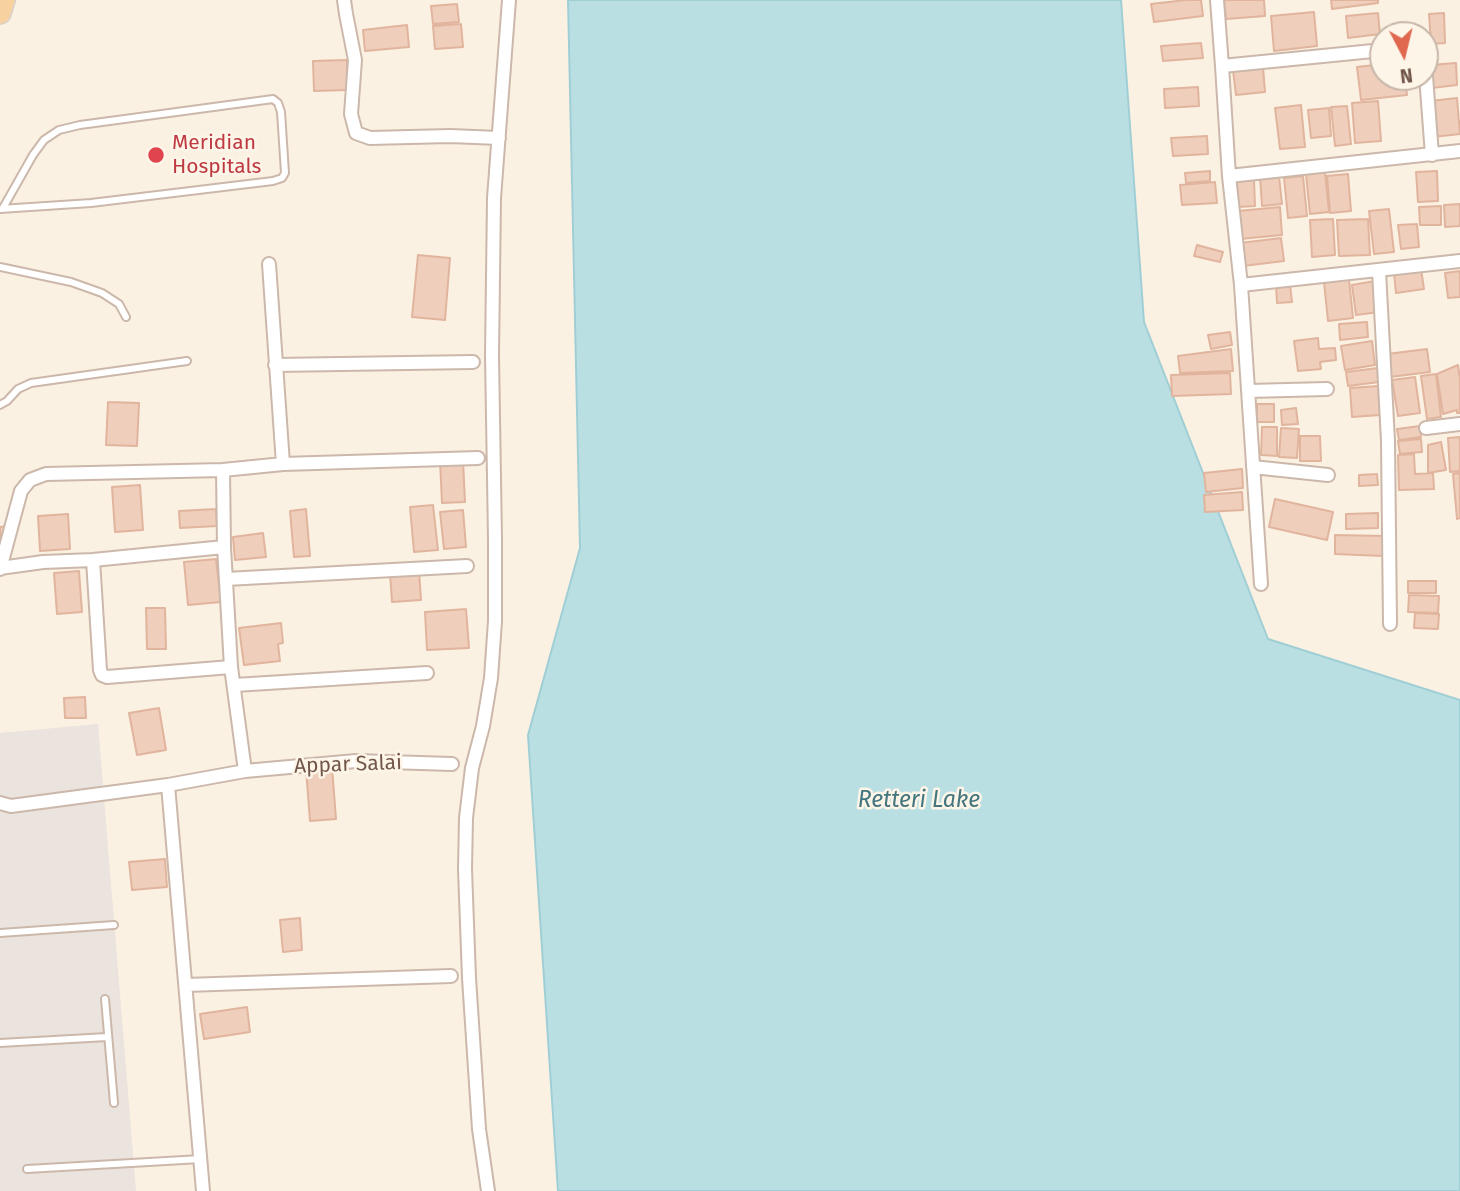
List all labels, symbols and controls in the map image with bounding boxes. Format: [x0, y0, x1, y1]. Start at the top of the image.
north arrow [1369, 21, 1439, 91]
text: N [1399, 63, 1414, 88]
place label: Meridian Hospitals [172, 130, 261, 180]
marker: Meridian Hospitals [146, 145, 166, 165]
street label: Appar Salai [294, 751, 402, 779]
water label: Retteri Lake [858, 787, 980, 815]

